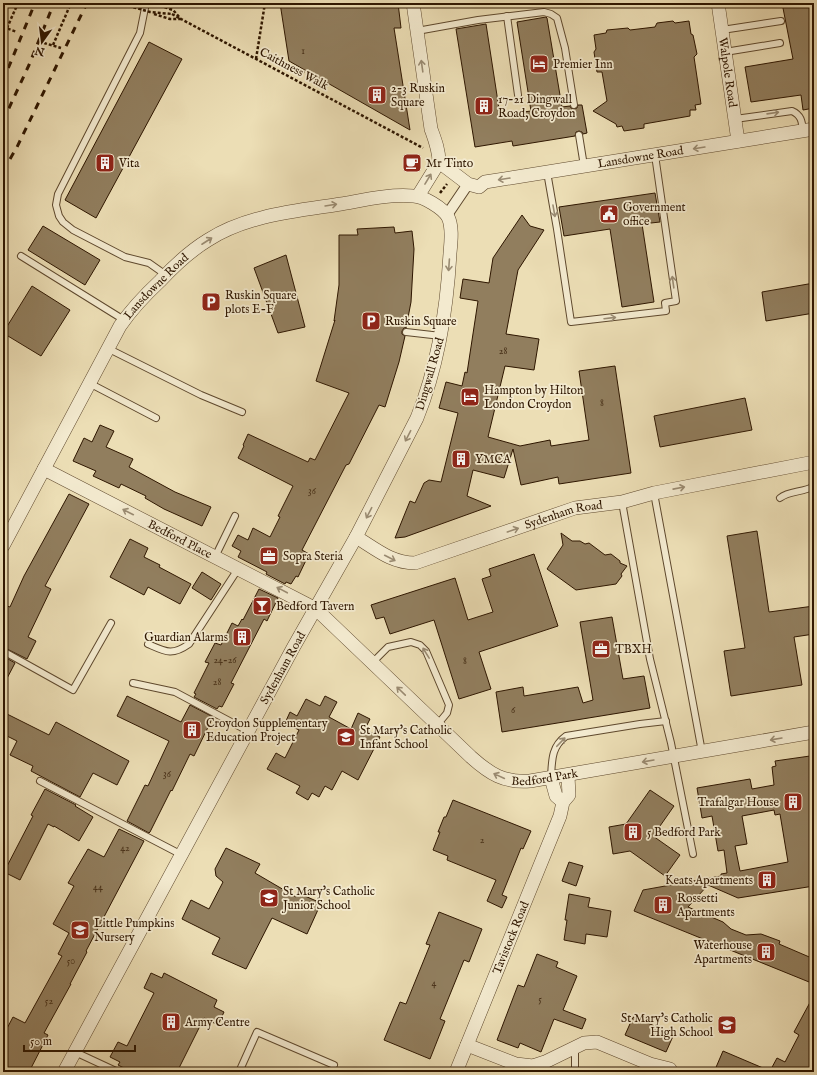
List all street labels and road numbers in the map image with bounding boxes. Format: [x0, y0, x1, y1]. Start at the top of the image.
street label: Walpole Road [716, 36, 741, 109]
street label: Caithness Walk [257, 45, 332, 94]
street label: Lansdowne Road [596, 143, 685, 171]
street label: Lansdowne Road [120, 249, 192, 322]
street label: Dingwall Road [412, 335, 448, 412]
street label: Sydenham Road [522, 497, 604, 532]
street label: Bedford Place [145, 516, 215, 562]
street label: Sydenham Road [257, 629, 309, 707]
street label: Bedford Park [511, 765, 579, 789]
street label: Tavistock Road [489, 898, 532, 976]

